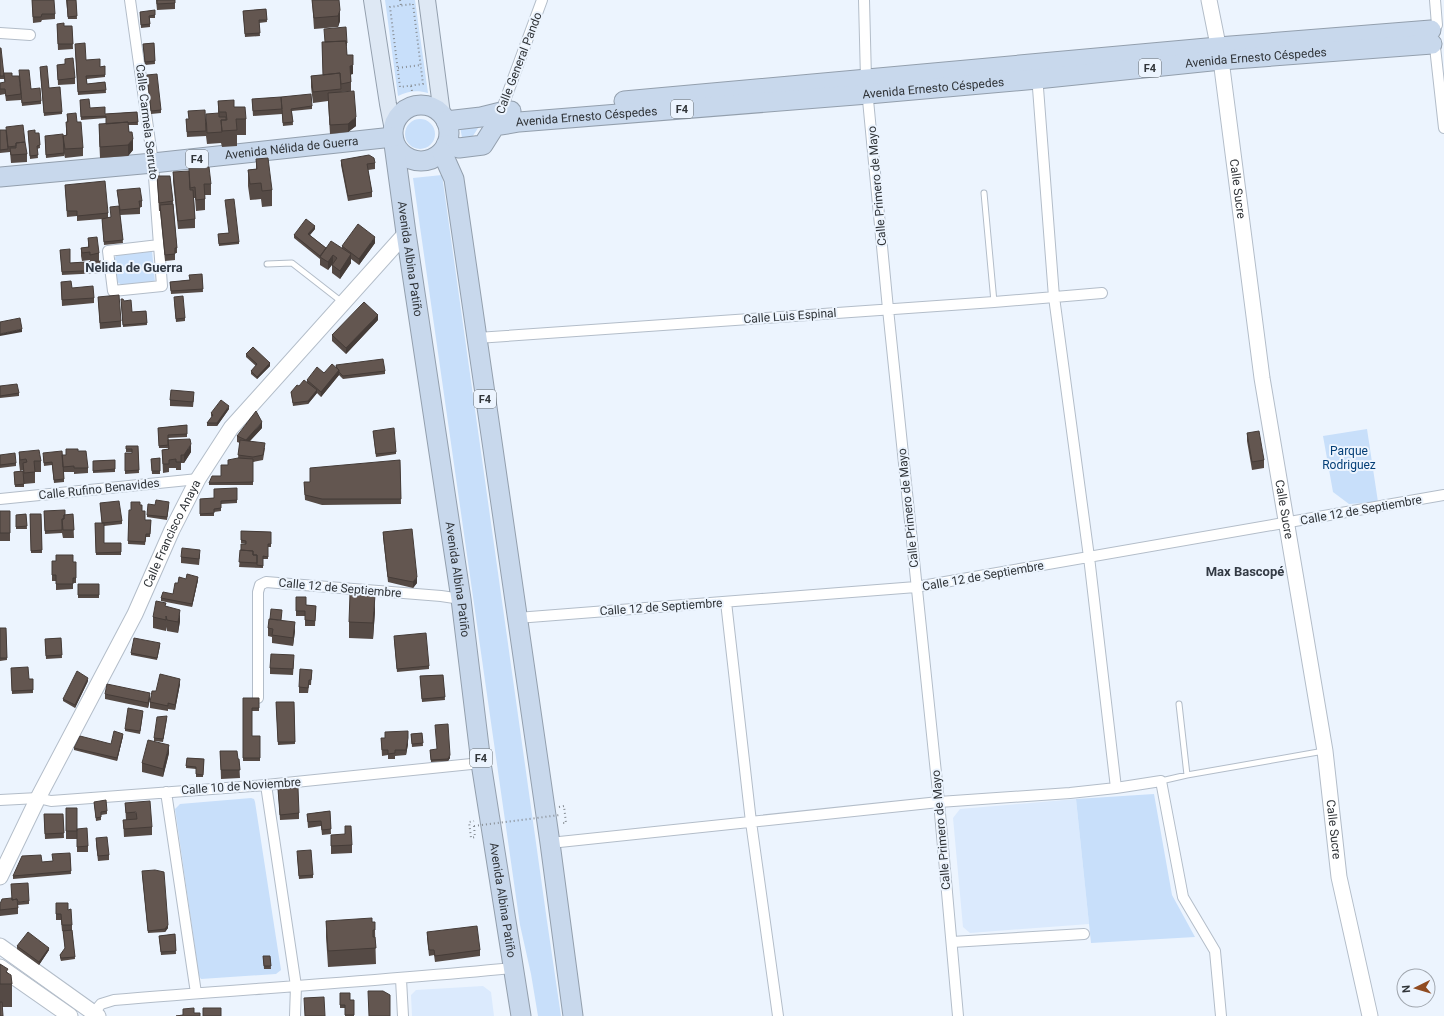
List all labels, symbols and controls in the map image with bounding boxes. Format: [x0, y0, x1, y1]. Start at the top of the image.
street label: Calle General Pando [493, 10, 545, 116]
street label: Avenida Ernesto Céspedes [1184, 45, 1327, 71]
road number: F4 [1139, 59, 1161, 77]
street label: Calle Carmela Serruto [133, 64, 161, 181]
street label: Avenida Ernesto Céspedes [862, 75, 1005, 101]
road number: F4 [671, 100, 693, 118]
street label: Avenida Ernesto Céspedes [515, 104, 658, 129]
street label: Calle Primero de Mayo [865, 125, 889, 246]
street label: Avenida Nélida de Guerra [224, 134, 359, 162]
road number: F4 [186, 150, 208, 168]
street label: Calle Sucre [1227, 158, 1248, 219]
street label: Avenida Albina Patiño [395, 200, 425, 318]
district label: Nelida de Guerra [85, 260, 183, 275]
street label: Calle Luis Espinal [743, 306, 837, 326]
road number: F4 [474, 390, 496, 408]
park label: Parque Rodriguez [1322, 444, 1376, 472]
street label: Calle Primero de Mayo [895, 447, 921, 568]
street label: Calle Rufino Benavides [38, 476, 160, 502]
street label: Calle Francisco Anaya [140, 478, 203, 590]
street label: Calle Sucre [1272, 479, 1296, 540]
street label: Calle 12 de Septiembre [1299, 492, 1423, 528]
street label: Avenida Albina Patiño [442, 521, 473, 638]
street label: Calle 12 de Septiembre [921, 558, 1045, 594]
district label: Max Bascopé [1206, 564, 1284, 579]
street label: Calle 12 de Septiembre [278, 576, 402, 600]
street label: Calle 12 de Septiembre [599, 596, 723, 618]
road number: F4 [470, 749, 492, 767]
street label: Calle Primero de Mayo [929, 769, 953, 890]
street label: Calle 10 de Noviembre [181, 775, 301, 797]
street label: Calle Sucre [1323, 799, 1344, 860]
street label: Avenida Albina Patiño [487, 842, 519, 959]
north arrow [1396, 968, 1436, 1008]
text: N [1400, 984, 1413, 993]

